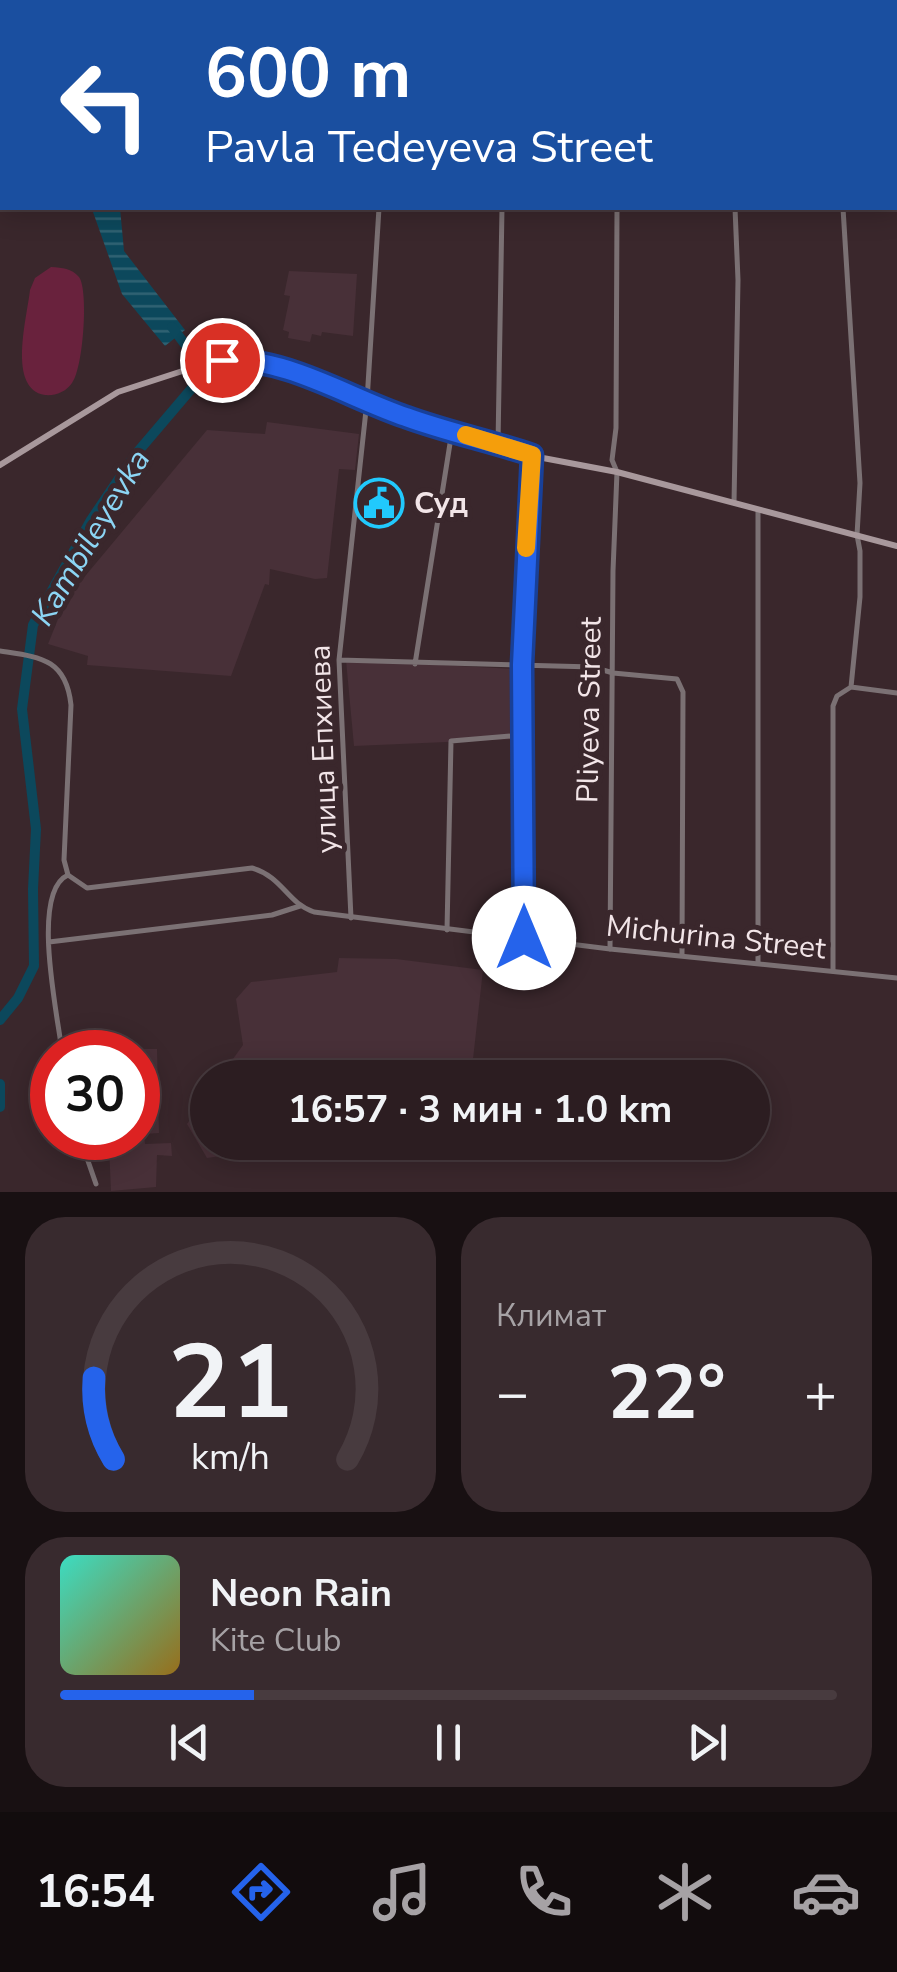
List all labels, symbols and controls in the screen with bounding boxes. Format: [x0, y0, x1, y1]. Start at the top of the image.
text: 600 m [205, 26, 411, 122]
icon: left [40, 40, 170, 170]
text: Pavla Tedeyeva Street [205, 117, 653, 178]
pin [180, 318, 265, 403]
icon: arrive [195, 333, 250, 388]
water label: Kambileyevka [21, 441, 160, 634]
public building icon: Суд [353, 477, 405, 529]
place label: Суд [414, 483, 468, 524]
street label: Pliyeva Street [567, 616, 612, 804]
street label: улица Епхиева [299, 644, 348, 854]
position arrow [472, 886, 576, 990]
street label: Michurina Street [604, 906, 828, 969]
speed limit sign: 30 [30, 1030, 160, 1160]
text: 16:57 · 3 мин · 1.0 km [288, 1084, 672, 1135]
text: Климат [496, 1294, 606, 1337]
text: 21 [168, 1312, 293, 1454]
text: 22° [607, 1342, 726, 1444]
text: − [496, 1356, 529, 1431]
text: + [804, 1356, 837, 1431]
text: km/h [191, 1433, 270, 1482]
text: Neon Rain [210, 1568, 392, 1619]
text: Kite Club [210, 1619, 341, 1662]
icon: previous [162, 1715, 217, 1770]
icon: pause [421, 1715, 476, 1770]
icon: next [680, 1715, 735, 1770]
icon: directions [226, 1857, 296, 1927]
icon: music [367, 1857, 437, 1927]
icon: phone [509, 1857, 579, 1927]
icon: climate [650, 1857, 720, 1927]
icon: car [791, 1857, 861, 1927]
text: 16:54 [36, 1862, 155, 1923]

